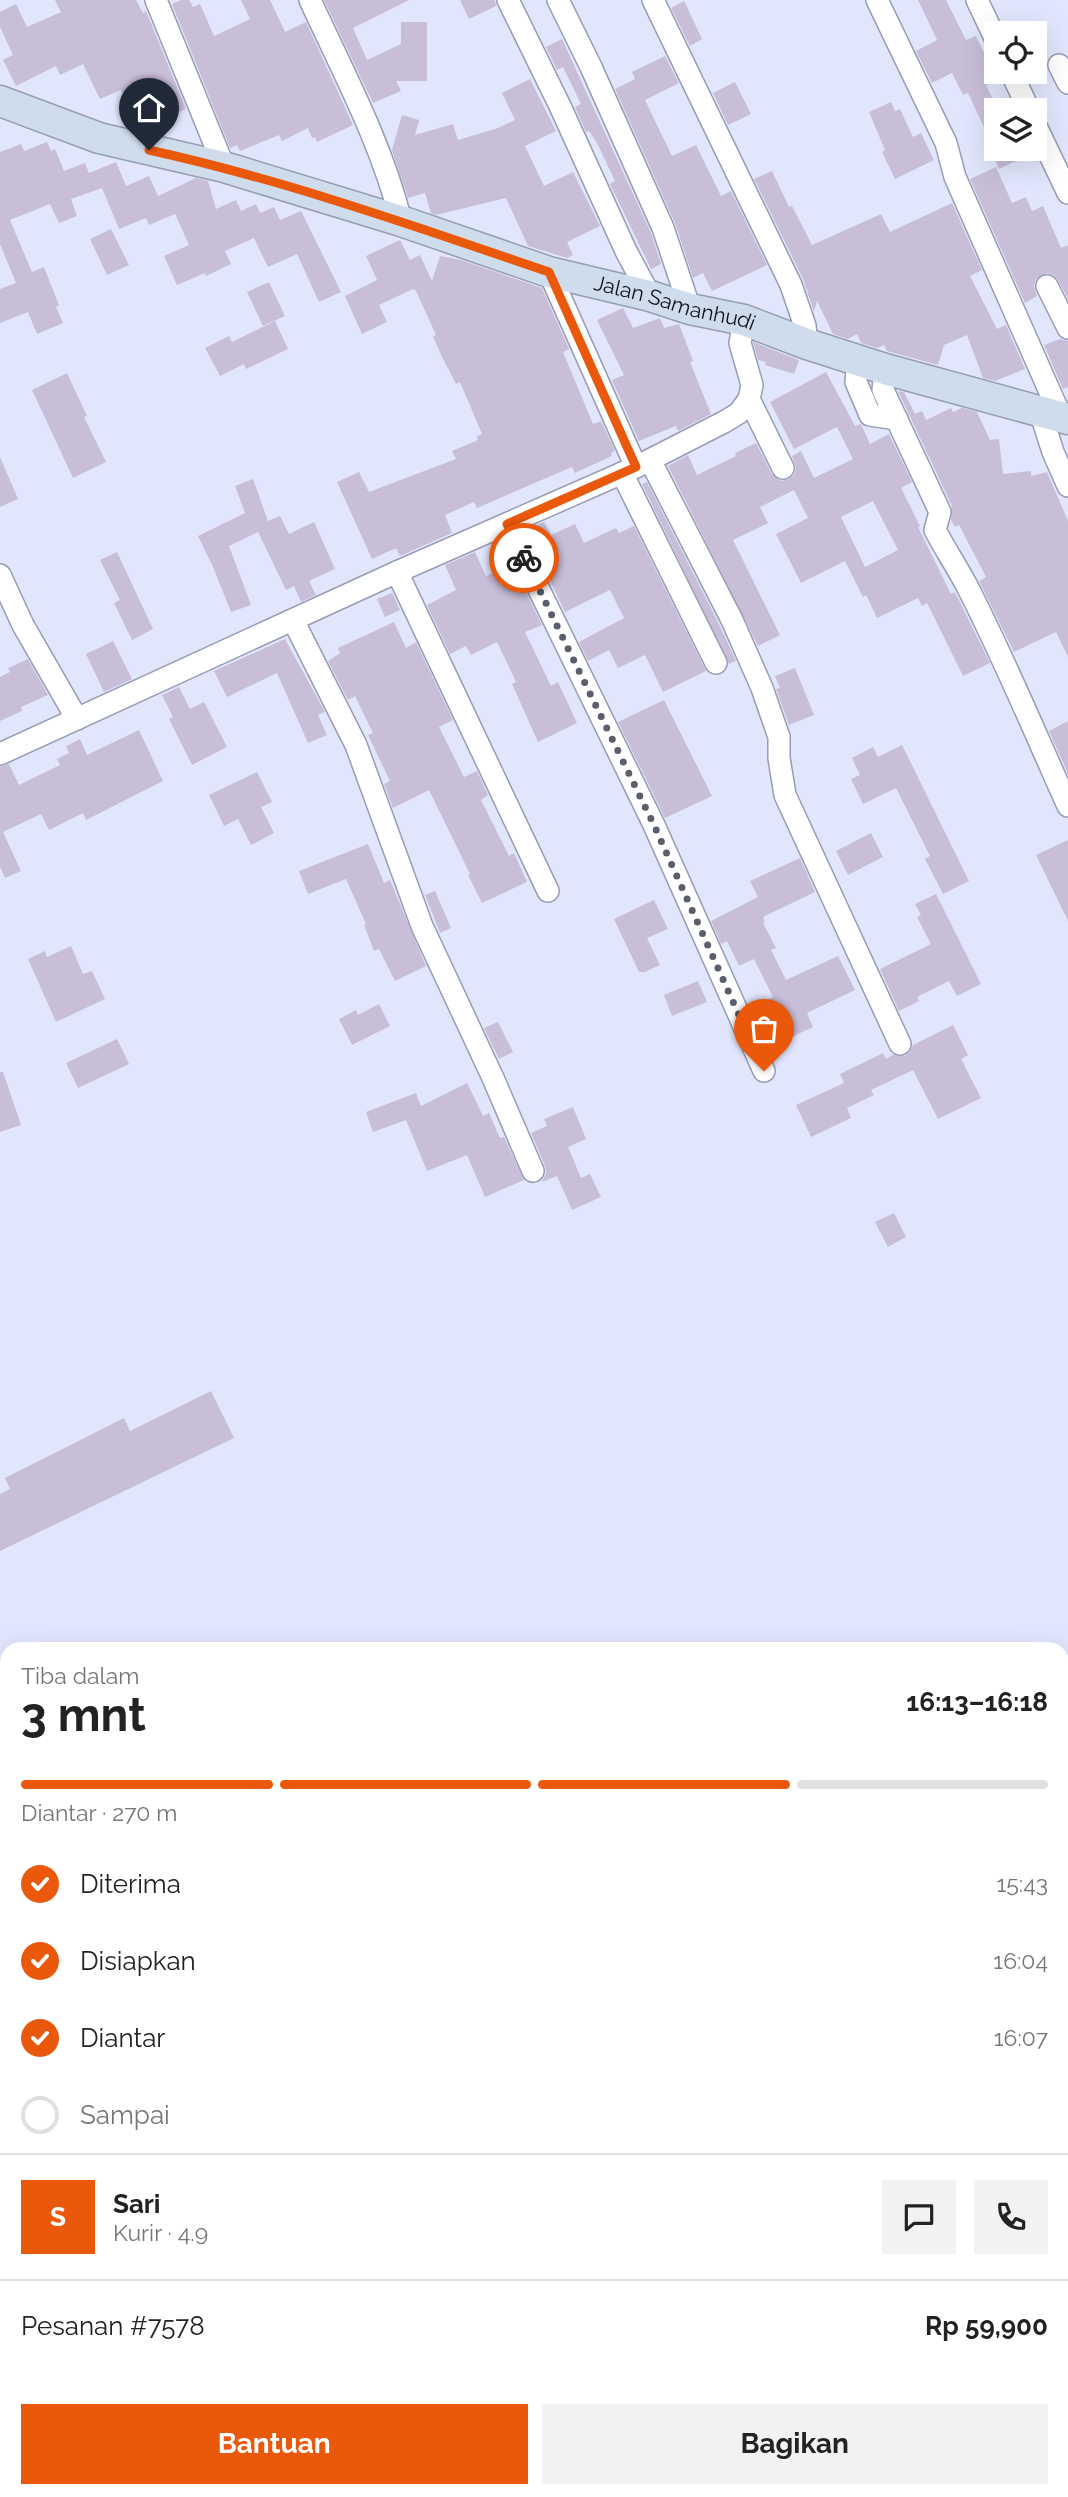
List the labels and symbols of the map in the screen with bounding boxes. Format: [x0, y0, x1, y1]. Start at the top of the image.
pin [119, 78, 179, 150]
street label: Jalan Samanhudi [591, 270, 759, 335]
courier [489, 523, 559, 593]
pin [734, 999, 794, 1071]

